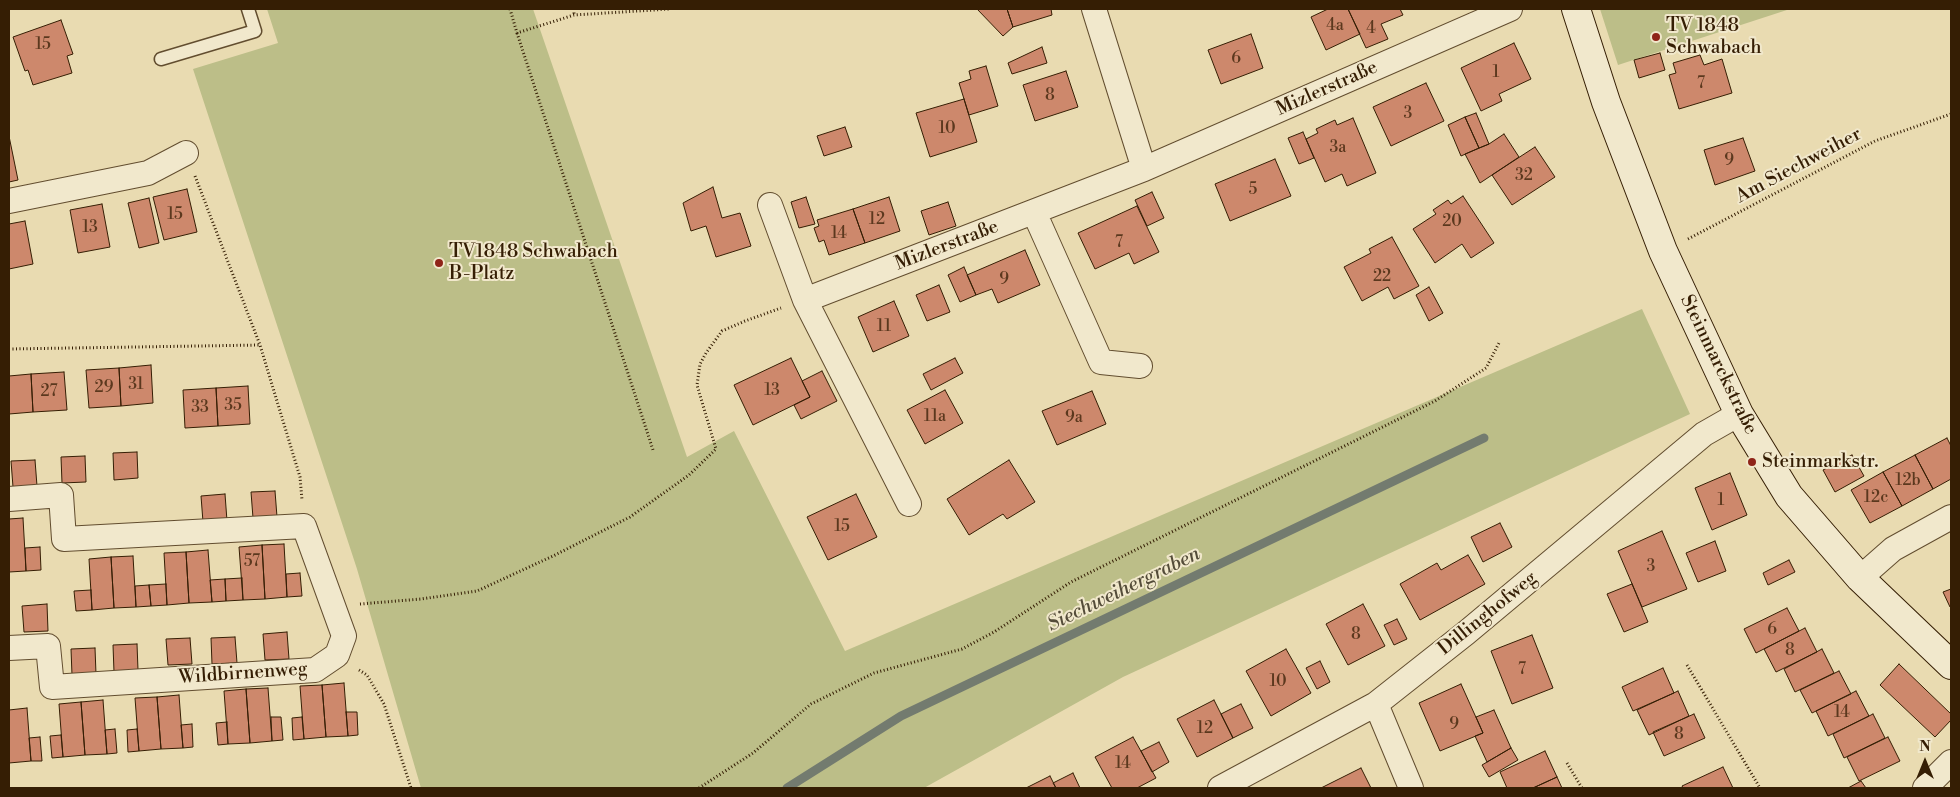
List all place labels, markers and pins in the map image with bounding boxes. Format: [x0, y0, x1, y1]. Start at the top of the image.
place label: TV 1848 Schwabach [1666, 15, 1762, 59]
marker: TV 1848 Schwabach [1650, 31, 1662, 43]
place label: TV1848 Schwabach B-Platz [449, 241, 618, 285]
marker: TV1848 Schwabach B-Platz [433, 257, 445, 269]
place label: Steinmarkstr. [1762, 451, 1879, 473]
marker: Steinmarkstr. [1746, 456, 1758, 468]

